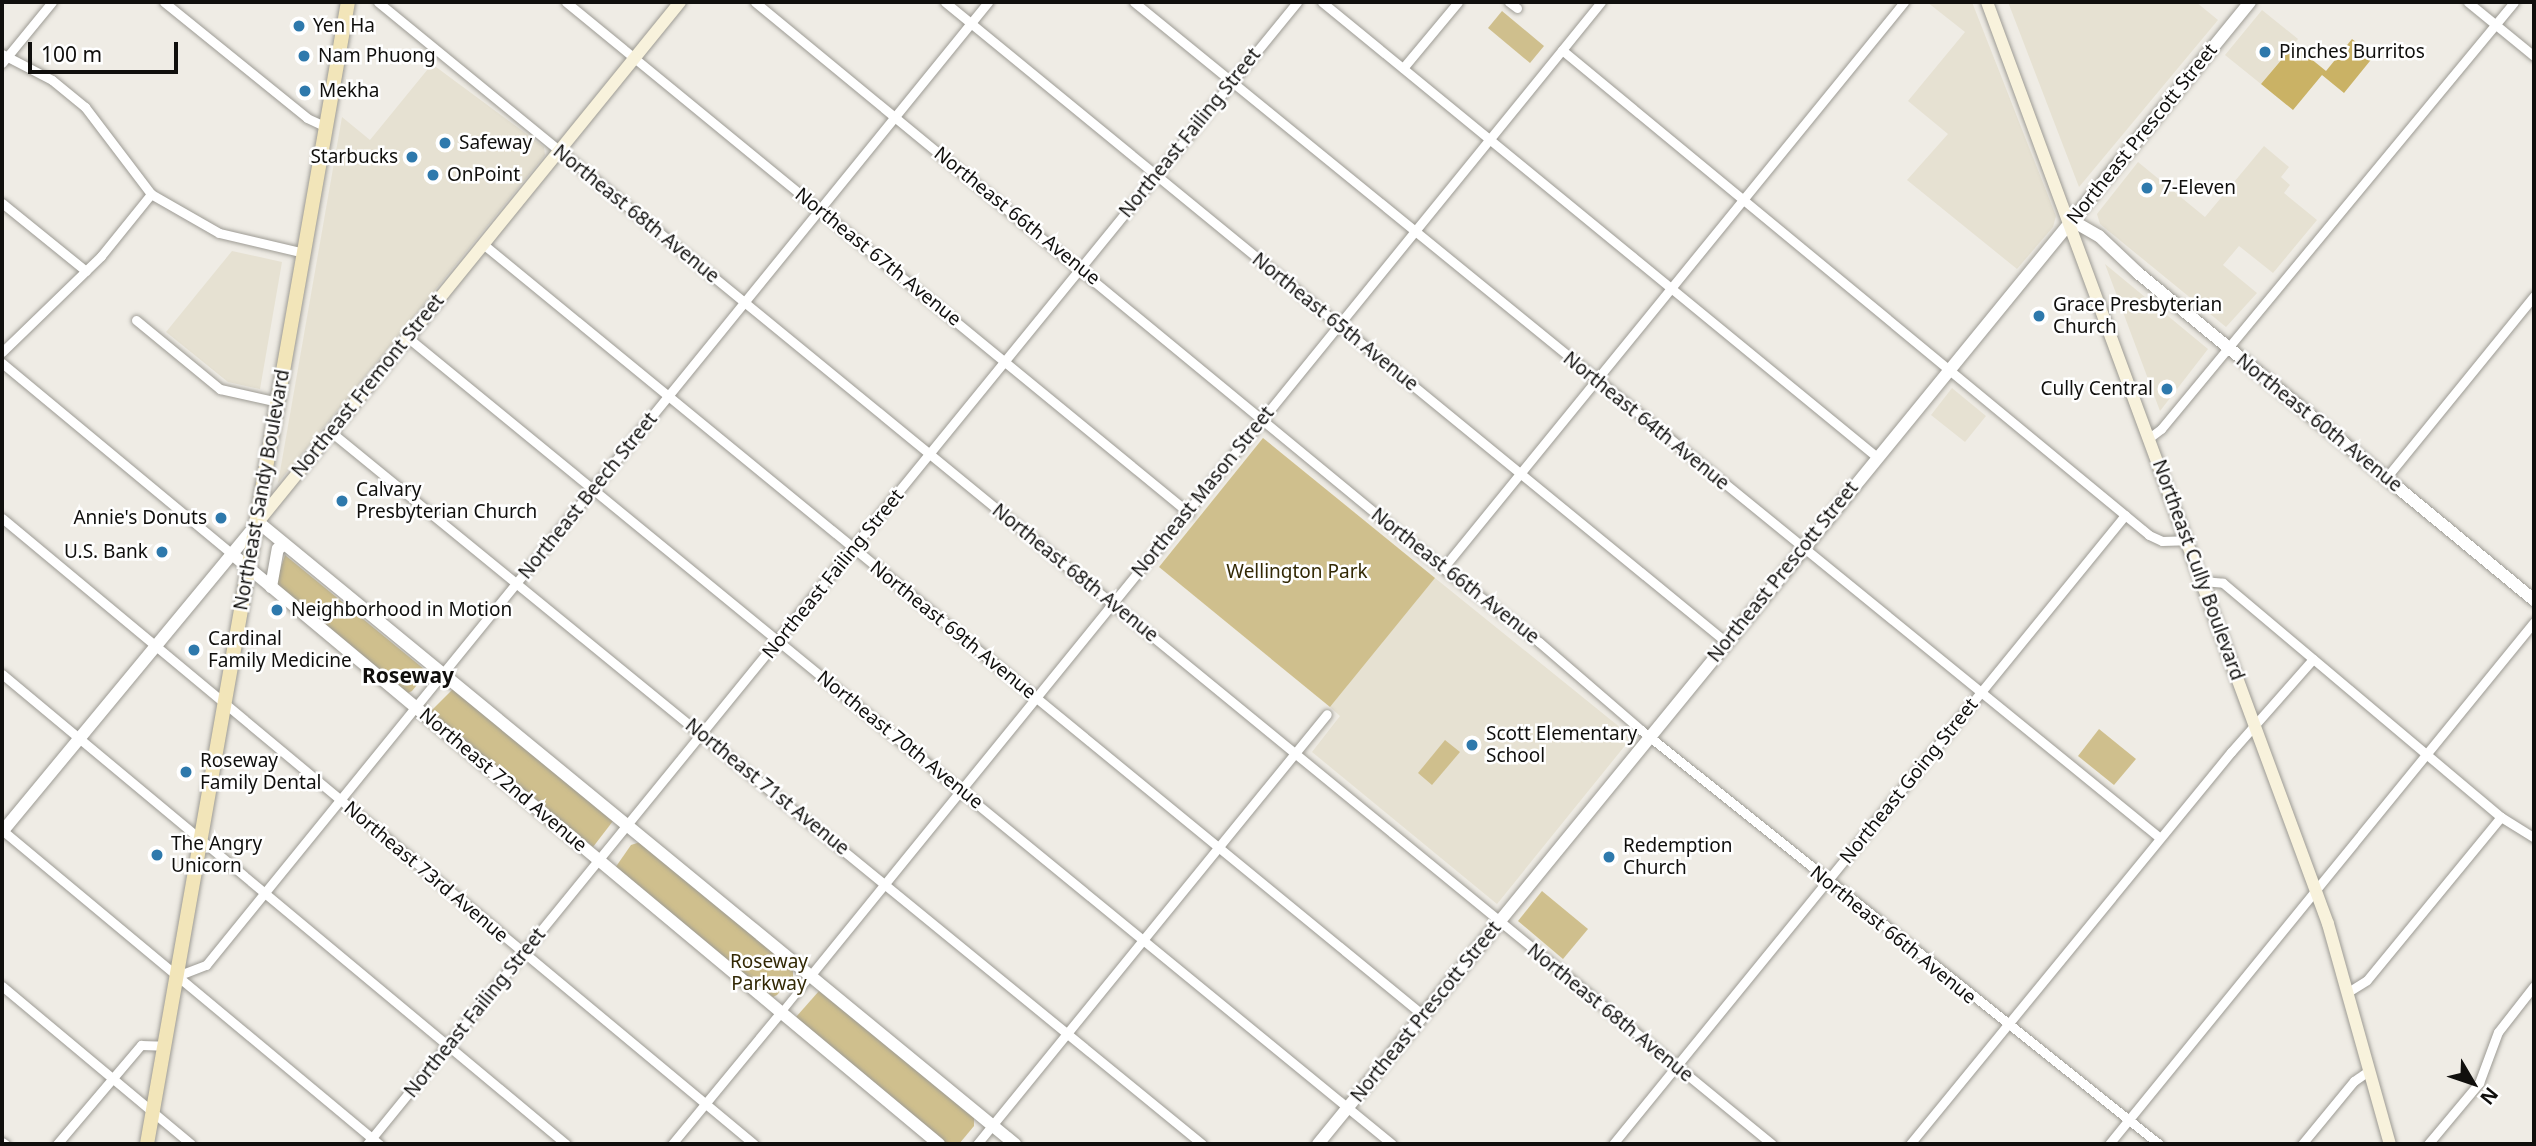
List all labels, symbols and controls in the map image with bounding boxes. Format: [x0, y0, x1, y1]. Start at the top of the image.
place label: Yen Ha [313, 15, 375, 37]
marker: Yen Ha [291, 18, 307, 34]
scale bar [32, 28, 182, 72]
street label: Northeast Prescott Street [2062, 39, 2222, 229]
text: 100 m [41, 40, 102, 68]
place label: Pinches Burritos [2279, 41, 2425, 63]
street label: Northeast Failing Street [1115, 44, 1265, 222]
marker: Pinches Burritos [2257, 44, 2273, 60]
place label: Nam Phuong [318, 45, 436, 67]
marker: Nam Phuong [296, 48, 312, 64]
place label: Mekha [319, 80, 379, 102]
marker: Mekha [297, 83, 313, 99]
place label: Safeway [459, 132, 532, 154]
marker: Safeway [437, 135, 453, 151]
street label: Northeast 68th Avenue [549, 140, 723, 288]
street label: Northeast 66th Avenue [930, 142, 1104, 290]
place label: Starbucks [310, 146, 398, 168]
marker: Starbucks [404, 149, 420, 165]
place label: OnPoint [447, 164, 520, 186]
marker: OnPoint [425, 167, 441, 183]
place label: 7-Eleven [2161, 177, 2236, 199]
marker: 7-Eleven [2139, 180, 2155, 196]
street label: Northeast 67th Avenue [791, 183, 965, 331]
street label: Northeast 65th Avenue [1248, 248, 1422, 396]
street label: Northeast Fremont Street [287, 290, 449, 482]
place label: Grace Presbyterian Church [2053, 294, 2222, 338]
marker: Grace Presbyterian Church [2031, 308, 2047, 324]
street label: Northeast 64th Avenue [1559, 347, 1733, 495]
street label: Northeast 60th Avenue [2232, 349, 2406, 497]
street label: Northeast Sandy Boulevard [230, 368, 294, 612]
place label: Cully Central [2040, 378, 2153, 400]
marker: Cully Central [2159, 381, 2175, 397]
street label: Northeast Mason Street [1127, 402, 1279, 582]
street label: Northeast Beech Street [514, 408, 662, 584]
street label: Northeast Cully Boulevard [2147, 457, 2249, 683]
street label: Northeast Prescott Street [1703, 477, 1863, 667]
place label: Calvary Presbyterian Church [356, 479, 537, 523]
street label: Northeast Failing Street [758, 485, 908, 663]
marker: Calvary Presbyterian Church [334, 493, 350, 509]
street label: Northeast 68th Avenue [988, 499, 1162, 647]
street label: Northeast 66th Avenue [1367, 503, 1543, 649]
place label: Annie's Donuts [73, 507, 207, 529]
marker: Annie's Donuts [213, 510, 229, 526]
place label: U.S. Bank [64, 541, 148, 563]
marker: U.S. Bank [154, 544, 170, 560]
street label: Northeast 69th Avenue [866, 556, 1040, 704]
park label: Wellington Park [1226, 561, 1368, 583]
place label: Neighborhood in Motion [291, 599, 512, 621]
marker: Neighborhood in Motion [269, 602, 285, 618]
place label: Cardinal Family Medicine [208, 628, 352, 672]
marker: Cardinal Family Medicine [186, 642, 202, 658]
district label: Roseway [362, 662, 454, 688]
street label: Northeast 70th Avenue [813, 666, 987, 814]
street label: Northeast Going Street [1835, 694, 1983, 868]
street label: Northeast 72nd Avenue [415, 703, 591, 857]
street label: Northeast 71st Avenue [681, 714, 853, 860]
place label: Scott Elementary School [1486, 723, 1637, 767]
marker: Scott Elementary School [1464, 737, 1480, 753]
place label: Roseway Family Dental [200, 750, 321, 794]
marker: Roseway Family Dental [178, 764, 194, 780]
street label: Northeast 73rd Avenue [339, 797, 513, 947]
place label: The Angry Unicorn [171, 833, 262, 877]
place label: Redemption Church [1623, 835, 1732, 879]
marker: The Angry Unicorn [149, 847, 165, 863]
marker: Redemption Church [1601, 849, 1617, 865]
street label: Northeast 66th Avenue [1806, 861, 1980, 1009]
street label: Northeast Prescott Street [1346, 917, 1506, 1107]
street label: Northeast Failing Street [400, 924, 550, 1102]
street label: Northeast 68th Avenue [1523, 939, 1697, 1087]
park label: Roseway Parkway [730, 951, 808, 995]
north arrow [2438, 1048, 2508, 1118]
text: N [2474, 1082, 2504, 1110]

